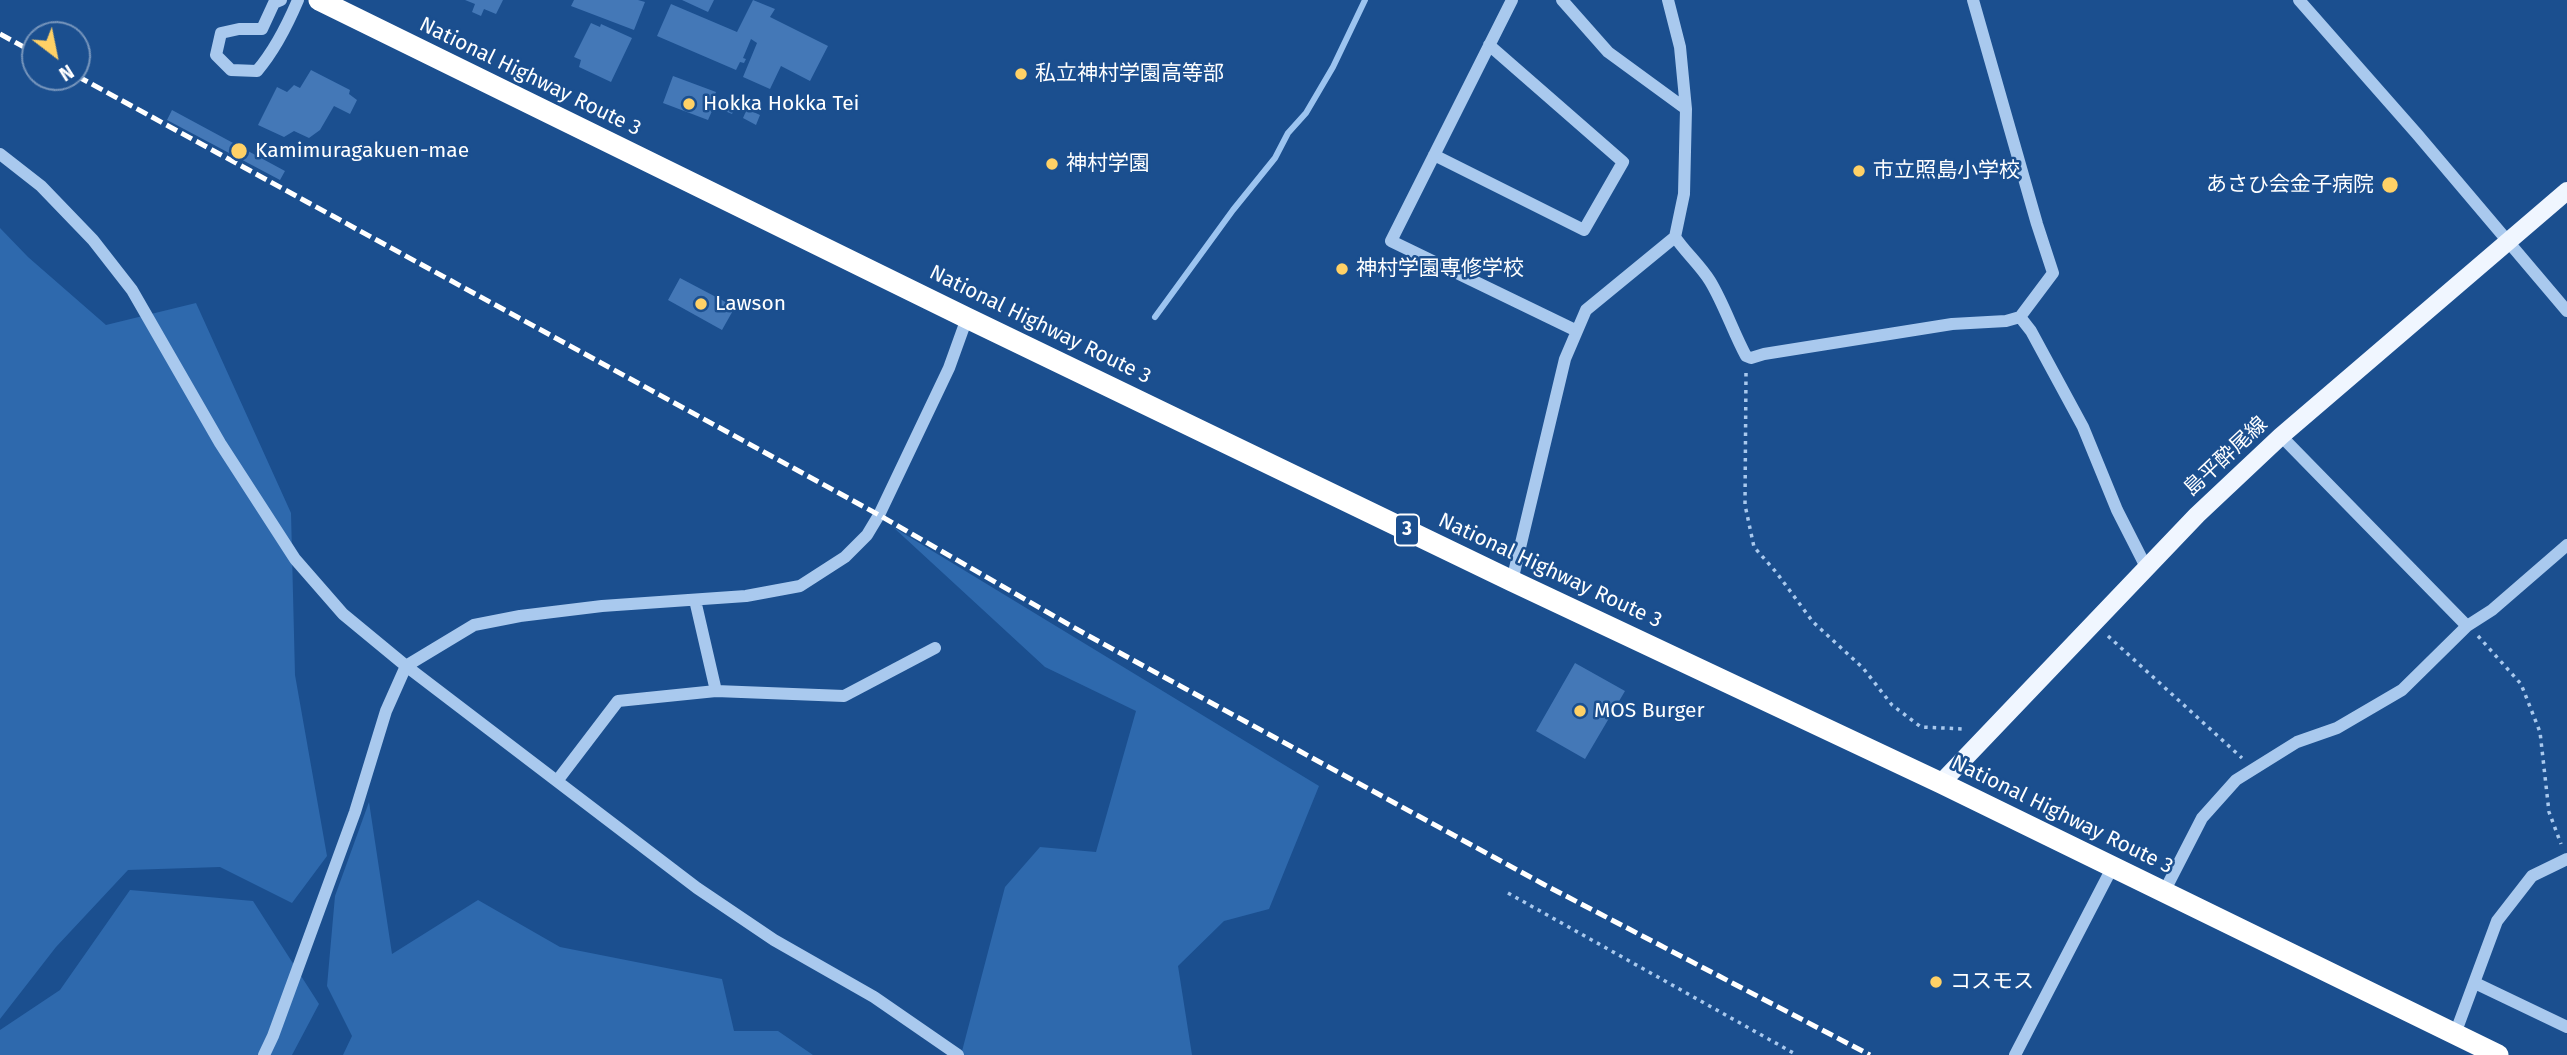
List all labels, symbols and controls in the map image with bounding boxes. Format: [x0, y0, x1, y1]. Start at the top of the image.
street label: National Highway Route 3 [415, 12, 645, 142]
north arrow [21, 21, 91, 91]
text: N [55, 59, 78, 86]
place label: 私立神村学園高等部 [1035, 61, 1224, 87]
marker: 私立神村学園高等部 [1013, 66, 1029, 82]
place label: Hokka Hokka Tei [703, 91, 860, 117]
marker: Hokka Hokka Tei [681, 96, 697, 112]
place label: Kamimuragakuen-mae [255, 138, 469, 164]
marker: Kamimuragakuen-mae [229, 141, 249, 161]
place label: 神村学園 [1066, 151, 1150, 177]
marker: 神村学園 [1044, 156, 1060, 172]
place label: 市立照島小学校 [1873, 158, 2020, 184]
marker: 市立照島小学校 [1851, 163, 1867, 179]
place label: あさひ会金子病院 [2206, 172, 2374, 198]
marker: あさひ会金子病院 [2380, 175, 2400, 195]
place label: 神村学園専修学校 [1356, 256, 1524, 282]
street label: National Highway Route 3 [925, 260, 1155, 390]
marker: 神村学園専修学校 [1334, 261, 1350, 277]
place label: Lawson [715, 291, 786, 317]
marker: Lawson [693, 296, 709, 312]
street label: 島平酔尾線 [2179, 412, 2273, 502]
street label: National Highway Route 3 [1434, 508, 1666, 634]
road number: 3 [1395, 514, 1419, 545]
place label: MOS Burger [1594, 698, 1705, 724]
marker: MOS Burger [1572, 703, 1588, 719]
street label: National Highway Route 3 [1947, 750, 2177, 880]
place label: コスモス [1950, 969, 2034, 995]
marker: コスモス [1928, 974, 1944, 990]

